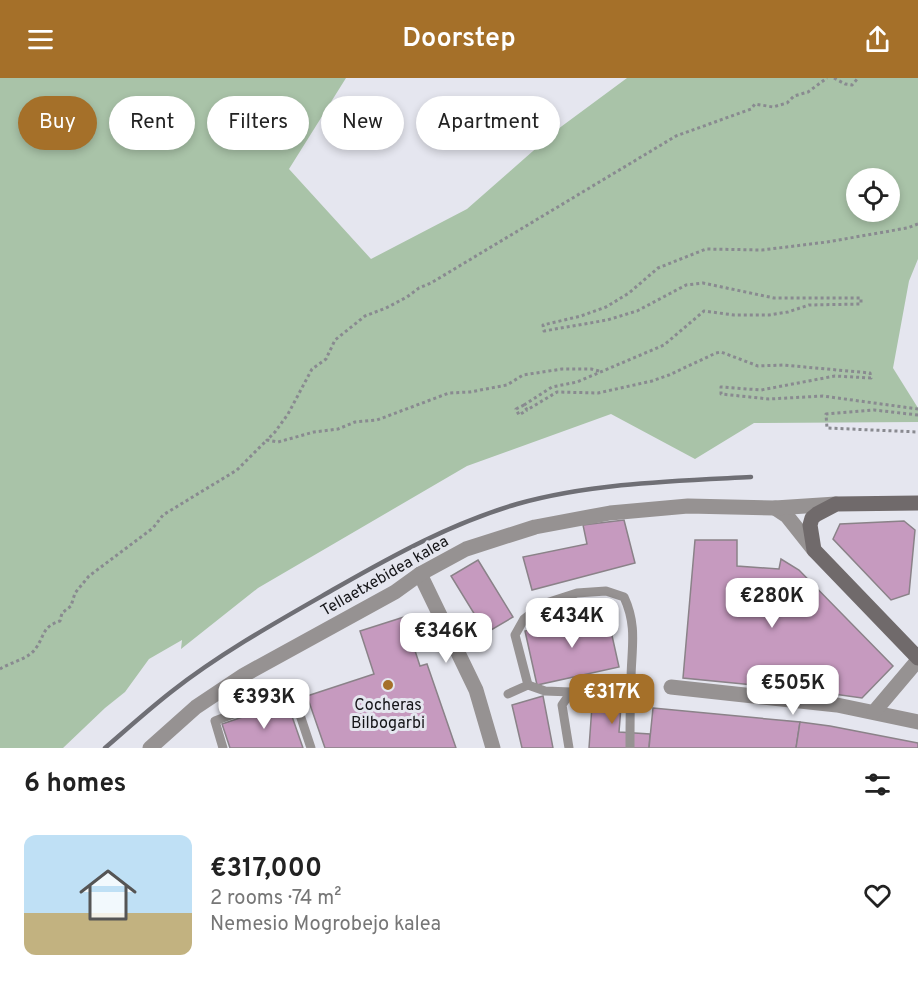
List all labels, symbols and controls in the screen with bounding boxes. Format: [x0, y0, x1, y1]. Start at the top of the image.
text: Doorstep [402, 22, 516, 56]
icon: menu [24, 23, 57, 56]
icon: share [861, 23, 894, 56]
chip: Buy [18, 96, 97, 150]
chip: Rent [109, 96, 195, 150]
chip: Filters [207, 96, 309, 150]
chip: New [321, 96, 404, 150]
chip: Apartment [416, 96, 560, 150]
map controls [846, 168, 900, 222]
button: locate [846, 168, 900, 222]
street label: Tellaetxebidea kalea [317, 532, 453, 622]
pin: €280K [730, 578, 814, 629]
text: €280K [740, 584, 804, 610]
pin: €434K [530, 598, 614, 649]
text: €434K [540, 604, 604, 630]
pin: €346K [404, 613, 488, 664]
text: €346K [414, 619, 478, 645]
pin: €505K [751, 665, 835, 716]
text: €505K [761, 671, 825, 697]
pin: €317K [570, 674, 654, 725]
marker: Cocheras Bilbogarbi [381, 678, 395, 692]
pin: €393K [222, 679, 306, 730]
text: €317K [583, 680, 641, 706]
text: €393K [232, 685, 296, 711]
place label: Cocheras Bilbogarbi [351, 696, 425, 734]
text: 6 homes [24, 768, 126, 801]
icon: filters [861, 768, 894, 801]
text: €317,000 [210, 853, 322, 886]
icon: home [72, 859, 144, 931]
icon: heart [861, 879, 894, 912]
text: 2 rooms · 74 m² [210, 886, 341, 912]
text: Nemesio Mogrobejo kalea [210, 912, 441, 938]

